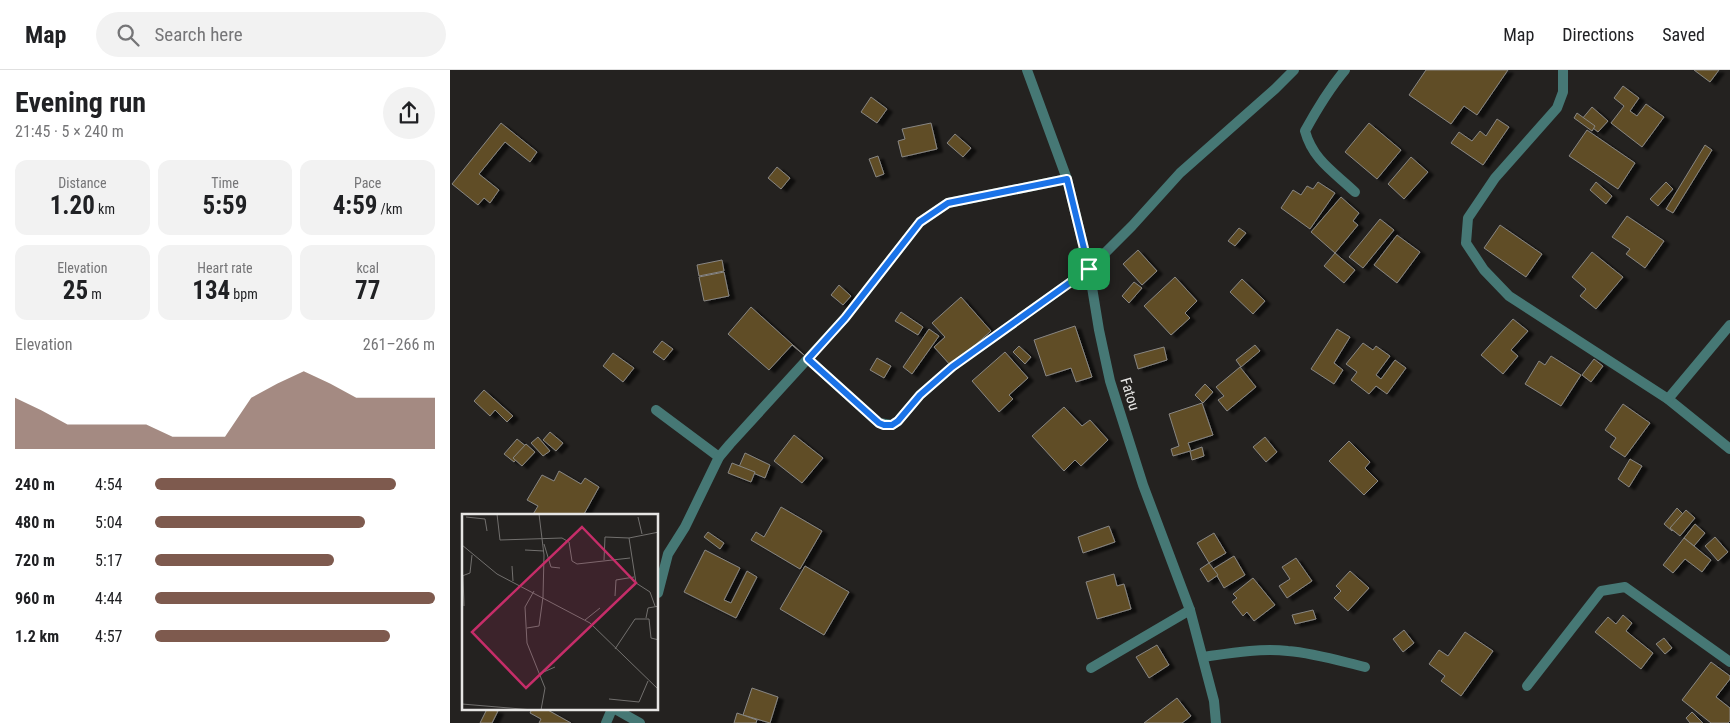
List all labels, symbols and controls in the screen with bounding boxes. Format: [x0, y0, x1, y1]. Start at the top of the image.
search box [96, 12, 446, 57]
text: Map [25, 21, 66, 49]
icon: search [114, 21, 142, 49]
text: Search here [154, 23, 243, 46]
text: Map [1503, 24, 1534, 45]
text: Directions [1562, 24, 1634, 45]
text: Saved [1662, 24, 1705, 45]
text: Evening run [15, 86, 146, 119]
button: share [383, 87, 435, 139]
text: 21:45 · 5 × 240 m [15, 122, 124, 141]
text: Distance [58, 175, 106, 191]
text: Time [211, 175, 239, 191]
text: Pace [354, 175, 381, 191]
text: 1.20 [50, 191, 95, 220]
text: 5:59 [203, 191, 247, 220]
text: 4:59 [333, 191, 377, 220]
text: km [95, 201, 115, 217]
text: /km [377, 201, 403, 217]
pin [1068, 248, 1110, 290]
icon: arrive [1075, 255, 1103, 283]
text: Elevation [57, 260, 108, 276]
text: Heart rate [197, 260, 253, 276]
text: kcal [356, 260, 379, 276]
text: 25 [63, 276, 88, 305]
text: 134 [192, 276, 230, 305]
text: 77 [355, 276, 380, 305]
text: m [88, 286, 102, 302]
text: bpm [230, 286, 258, 302]
text: Elevation [15, 335, 73, 354]
text: 261–266 m [363, 335, 435, 354]
street label: Fatou [1117, 375, 1143, 413]
text: 240 m [15, 475, 55, 494]
text: 4:54 [95, 475, 122, 494]
text: 480 m [15, 513, 55, 532]
text: 5:04 [95, 513, 122, 532]
inset map [462, 514, 659, 710]
text: 720 m [15, 551, 55, 570]
text: 5:17 [95, 551, 122, 570]
text: 960 m [15, 589, 55, 608]
text: 4:44 [95, 589, 122, 608]
text: 1.2 km [15, 627, 59, 646]
text: 4:57 [95, 627, 122, 646]

